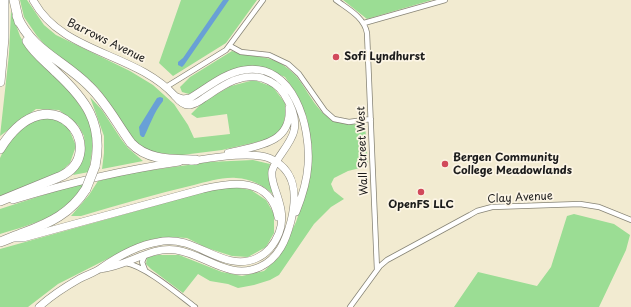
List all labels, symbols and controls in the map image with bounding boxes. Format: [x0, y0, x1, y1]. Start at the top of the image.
street label: Barrows Avenue [65, 16, 147, 66]
place label: Sofi Lyndhurst [344, 50, 425, 64]
marker: Sofi Lyndhurst [331, 52, 341, 62]
street label: Wall Street West [355, 106, 371, 196]
place label: Bergen Community College Meadowlands [453, 151, 572, 177]
marker: Bergen Community College Meadowlands [440, 159, 450, 169]
marker: OpenFS LLC [416, 187, 426, 197]
street label: Clay Avenue [487, 190, 553, 206]
place label: OpenFS LLC [388, 198, 454, 212]

